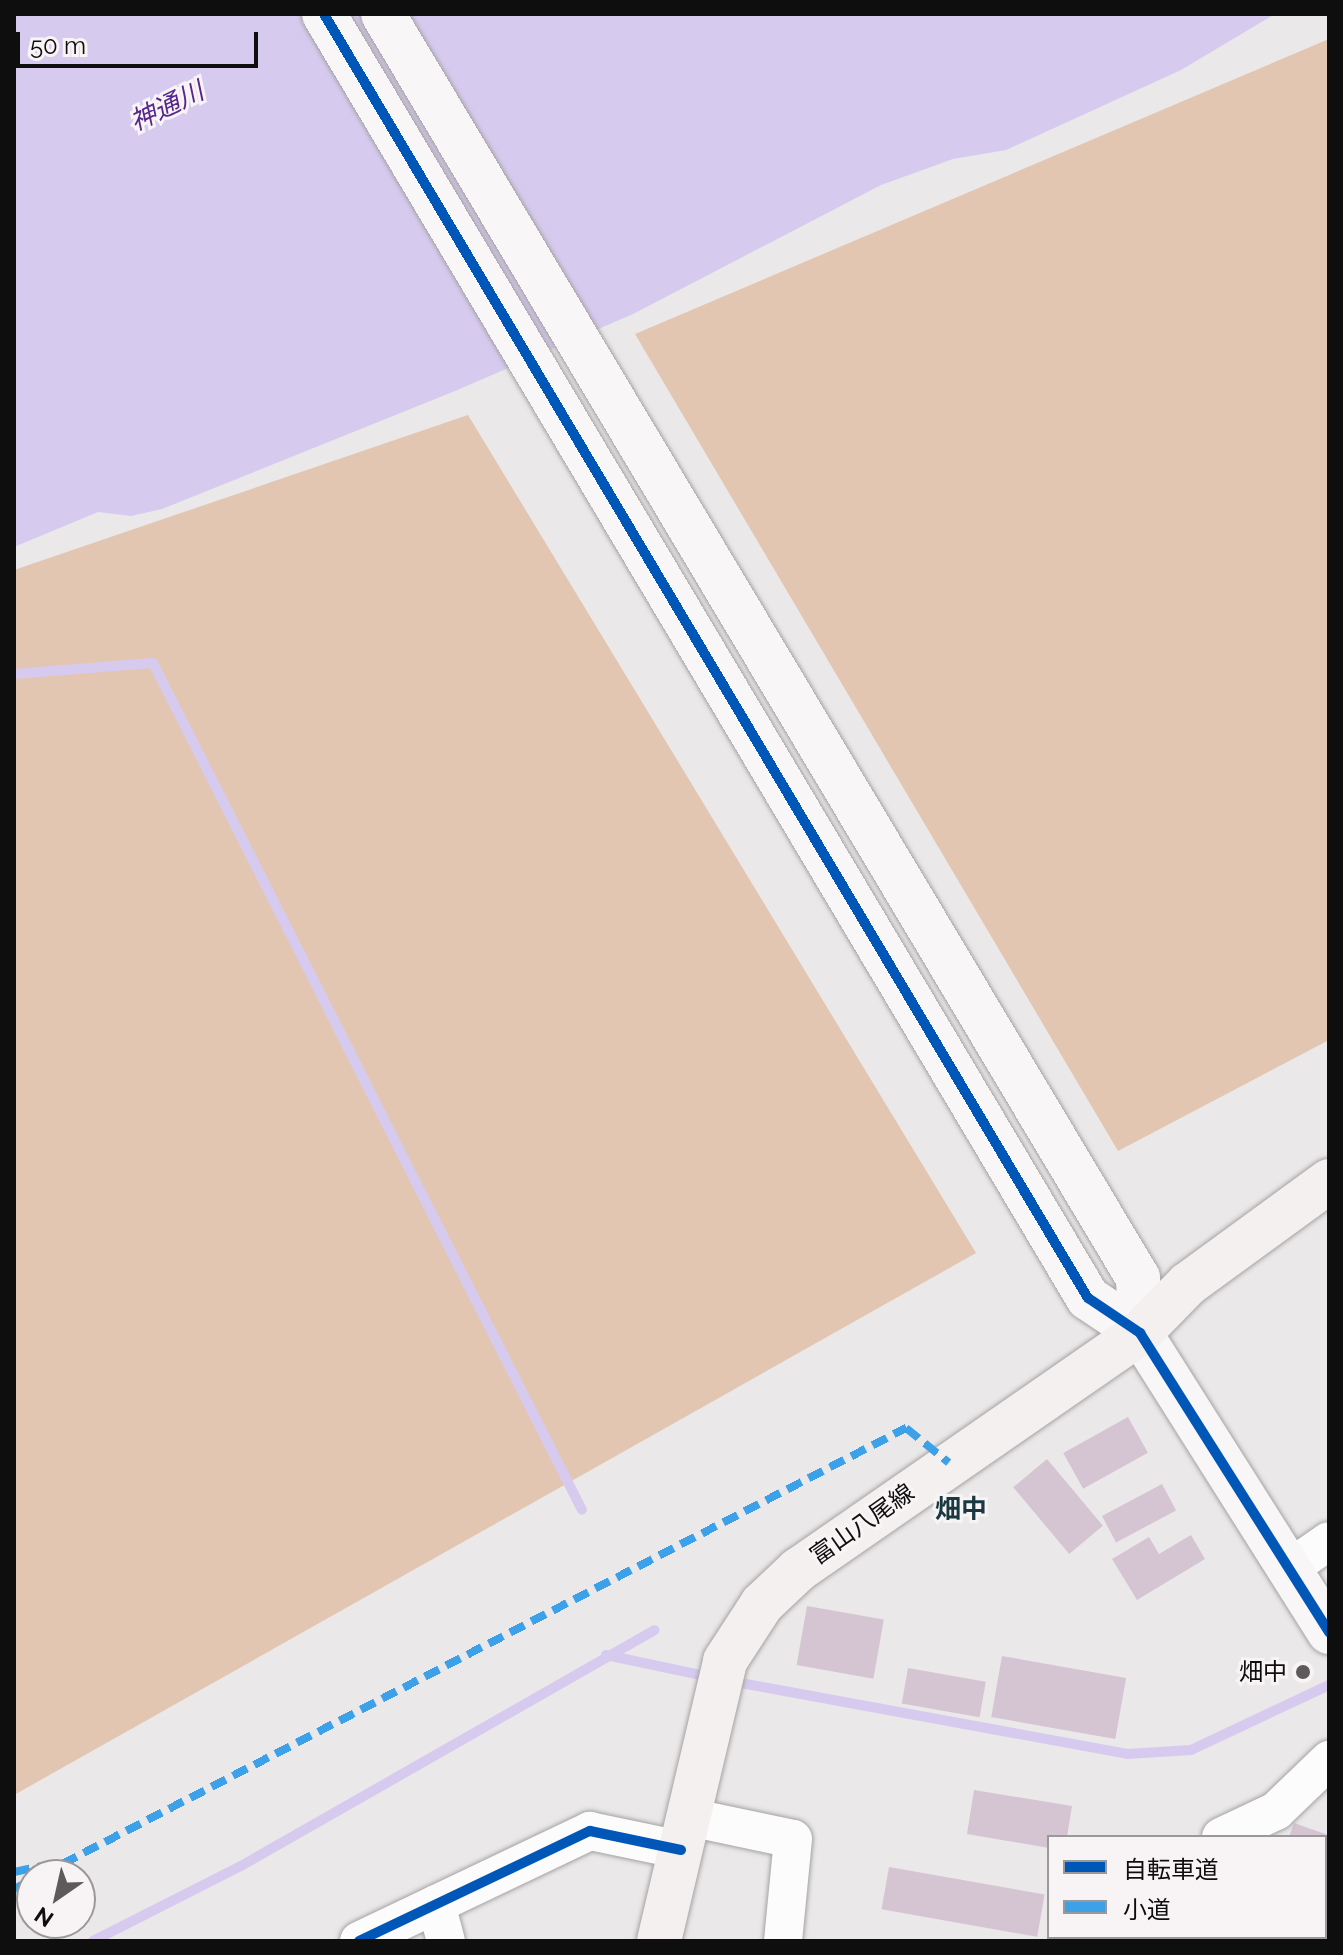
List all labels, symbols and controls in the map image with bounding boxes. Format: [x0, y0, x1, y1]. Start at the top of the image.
scale bar [20, 16, 262, 66]
text: 50 m [30, 31, 86, 60]
water label: 神通川 [125, 76, 209, 138]
street label: 富山八尾線 [805, 1478, 919, 1570]
district label: 畑中 [935, 1494, 987, 1526]
place label: 畑中 [1239, 1658, 1287, 1686]
marker: 畑中 [1294, 1663, 1312, 1681]
legend [1047, 1835, 1327, 1939]
text: 自転車道 [1123, 1855, 1219, 1884]
north arrow [16, 1859, 96, 1939]
text: 小道 [1123, 1895, 1171, 1924]
text: N [29, 1902, 58, 1933]

